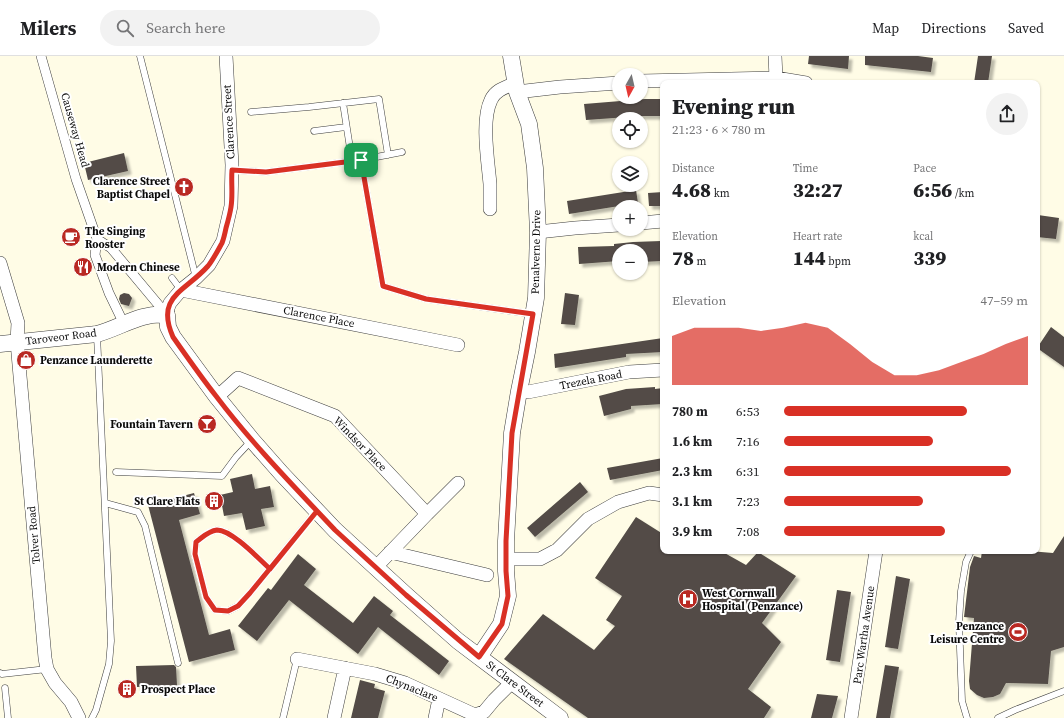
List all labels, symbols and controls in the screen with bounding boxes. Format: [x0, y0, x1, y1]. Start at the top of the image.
search box [100, 10, 380, 46]
text: Milers [20, 15, 76, 41]
icon: search [114, 17, 136, 39]
text: Search here [146, 17, 225, 38]
text: Map [872, 18, 899, 38]
text: Directions [921, 18, 986, 38]
text: Saved [1008, 18, 1044, 38]
north arrow [612, 68, 648, 104]
map controls [612, 68, 648, 280]
street label: Clarence Street [220, 84, 238, 160]
street label: Causeway Head [57, 91, 93, 170]
text: Evening run [672, 91, 795, 121]
button: share [986, 93, 1028, 135]
button: locate [612, 112, 648, 148]
text: 21:23 · 6 × 780 m [672, 121, 766, 138]
pin [344, 143, 378, 177]
icon: arrive [350, 149, 372, 171]
button: layers [612, 156, 648, 192]
text: Distance [672, 161, 715, 176]
text: Time [793, 161, 818, 176]
text: Pace [913, 161, 936, 176]
place label: Clarence Street Baptist Chapel [93, 174, 171, 202]
church icon: Clarence Street Baptist Chapel [173, 176, 195, 198]
text: 4.68 [672, 176, 711, 204]
text: 32:27 [793, 176, 843, 204]
text: 6:56 [913, 176, 952, 204]
text: km [711, 186, 730, 201]
text: /km [952, 186, 975, 201]
button: + [612, 200, 648, 236]
street label: Penalverne Drive [528, 209, 544, 294]
place label: The Singing Rooster [85, 224, 145, 252]
cafe icon: The Singing Rooster [60, 226, 82, 248]
text: Elevation [672, 229, 718, 244]
text: Heart rate [793, 229, 842, 244]
text: kcal [913, 229, 933, 244]
button: − [612, 244, 648, 280]
text: 78 [672, 244, 694, 272]
text: 144 [793, 244, 826, 272]
text: 339 [913, 244, 946, 272]
text: m [694, 254, 707, 269]
text: bpm [826, 254, 851, 269]
restaurant icon: Modern Chinese [72, 256, 94, 278]
place label: Modern Chinese [97, 260, 180, 275]
text: Elevation [672, 292, 726, 309]
text: 47–59 m [981, 292, 1028, 309]
street label: Clarence Place [282, 303, 356, 331]
street label: Taroveor Road [25, 325, 98, 349]
shop icon: Penzance Launderette [15, 349, 37, 371]
place label: Penzance Launderette [40, 353, 153, 368]
street label: Trezela Road [559, 366, 624, 393]
text: 780 m [672, 403, 708, 420]
text: 6:53 [736, 403, 759, 420]
bar icon: Fountain Tavern [196, 413, 218, 435]
street label: Windsor Place [330, 413, 390, 475]
place label: Fountain Tavern [110, 417, 193, 432]
text: 1.6 km [672, 433, 712, 450]
text: 7:16 [736, 433, 759, 450]
text: 2.3 km [672, 463, 712, 480]
text: 6:31 [736, 463, 759, 480]
building icon: St Clare Flats [203, 490, 225, 512]
text: 3.1 km [672, 493, 712, 510]
text: 7:23 [736, 493, 759, 510]
place label: St Clare Flats [134, 494, 200, 509]
street label: Tolver Road [24, 505, 44, 565]
text: 3.9 km [672, 523, 712, 540]
text: 7:08 [736, 523, 759, 540]
street label: Parc Wartha Avenue [850, 585, 878, 685]
place label: West Cornwall Hospital (Penzance) [702, 586, 803, 614]
hospital icon: West Cornwall Hospital (Penzance) [677, 588, 699, 610]
place label: Penzance Leisure Centre [930, 619, 1004, 647]
sports icon: Penzance Leisure Centre [1007, 621, 1029, 643]
street label: St Clare Street [483, 657, 547, 711]
street label: Chynaclare [384, 671, 441, 705]
building icon: Prospect Place [116, 678, 138, 700]
place label: Prospect Place [141, 682, 216, 697]

